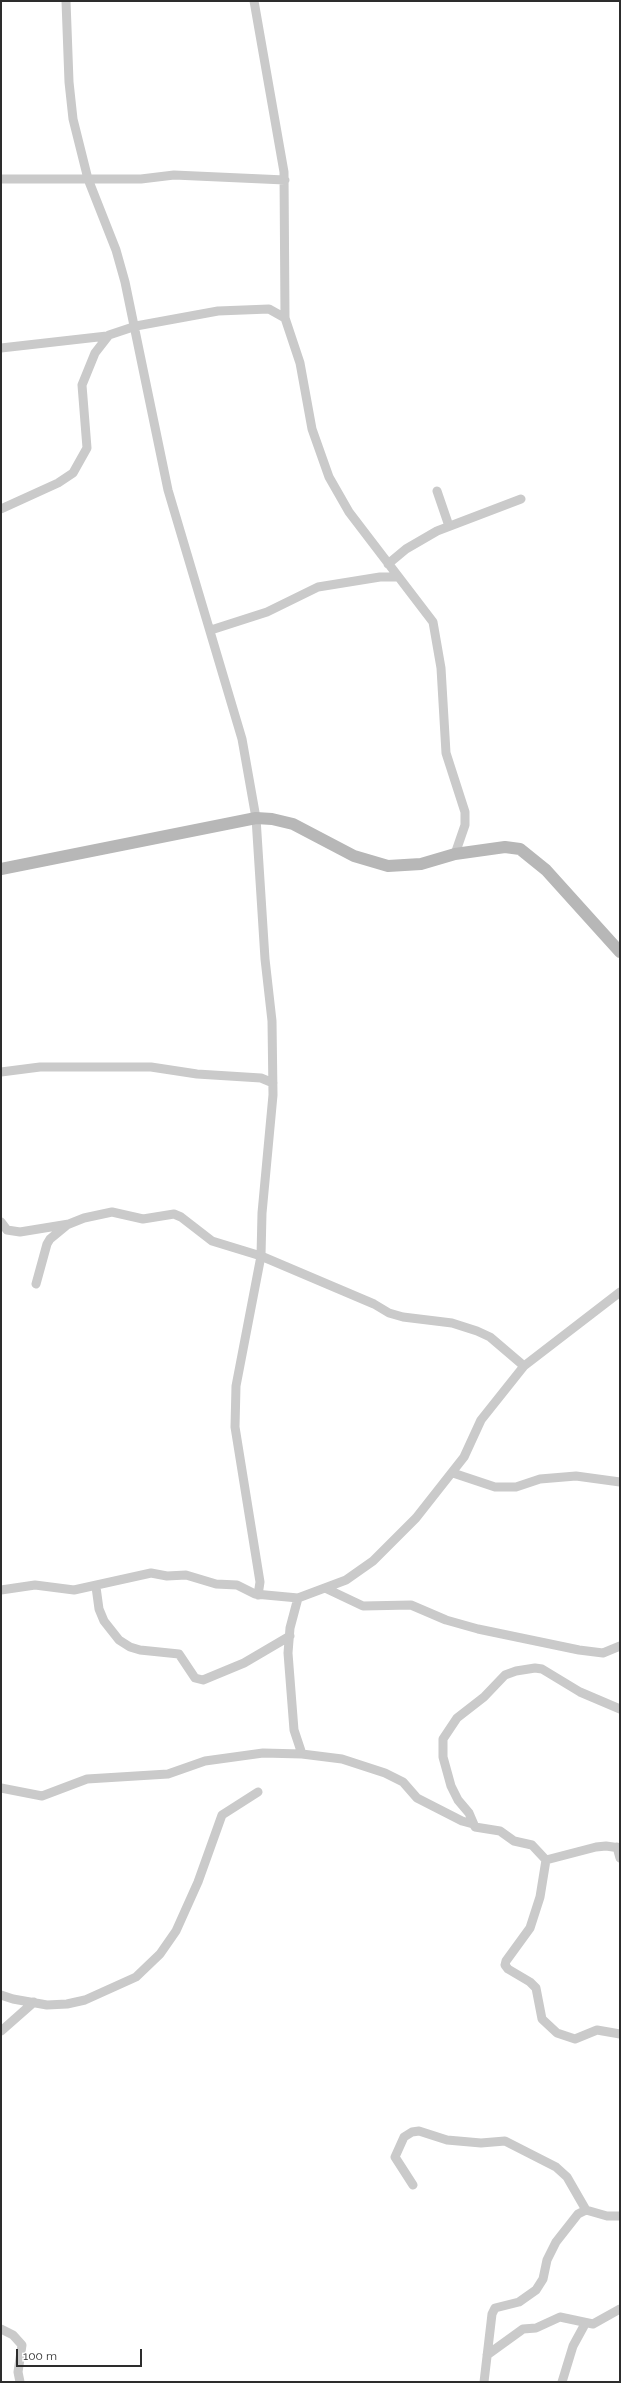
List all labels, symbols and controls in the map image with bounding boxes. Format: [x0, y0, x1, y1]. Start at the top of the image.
scale bar [18, 2341, 144, 2367]
text: 100 m [23, 2349, 57, 2363]

